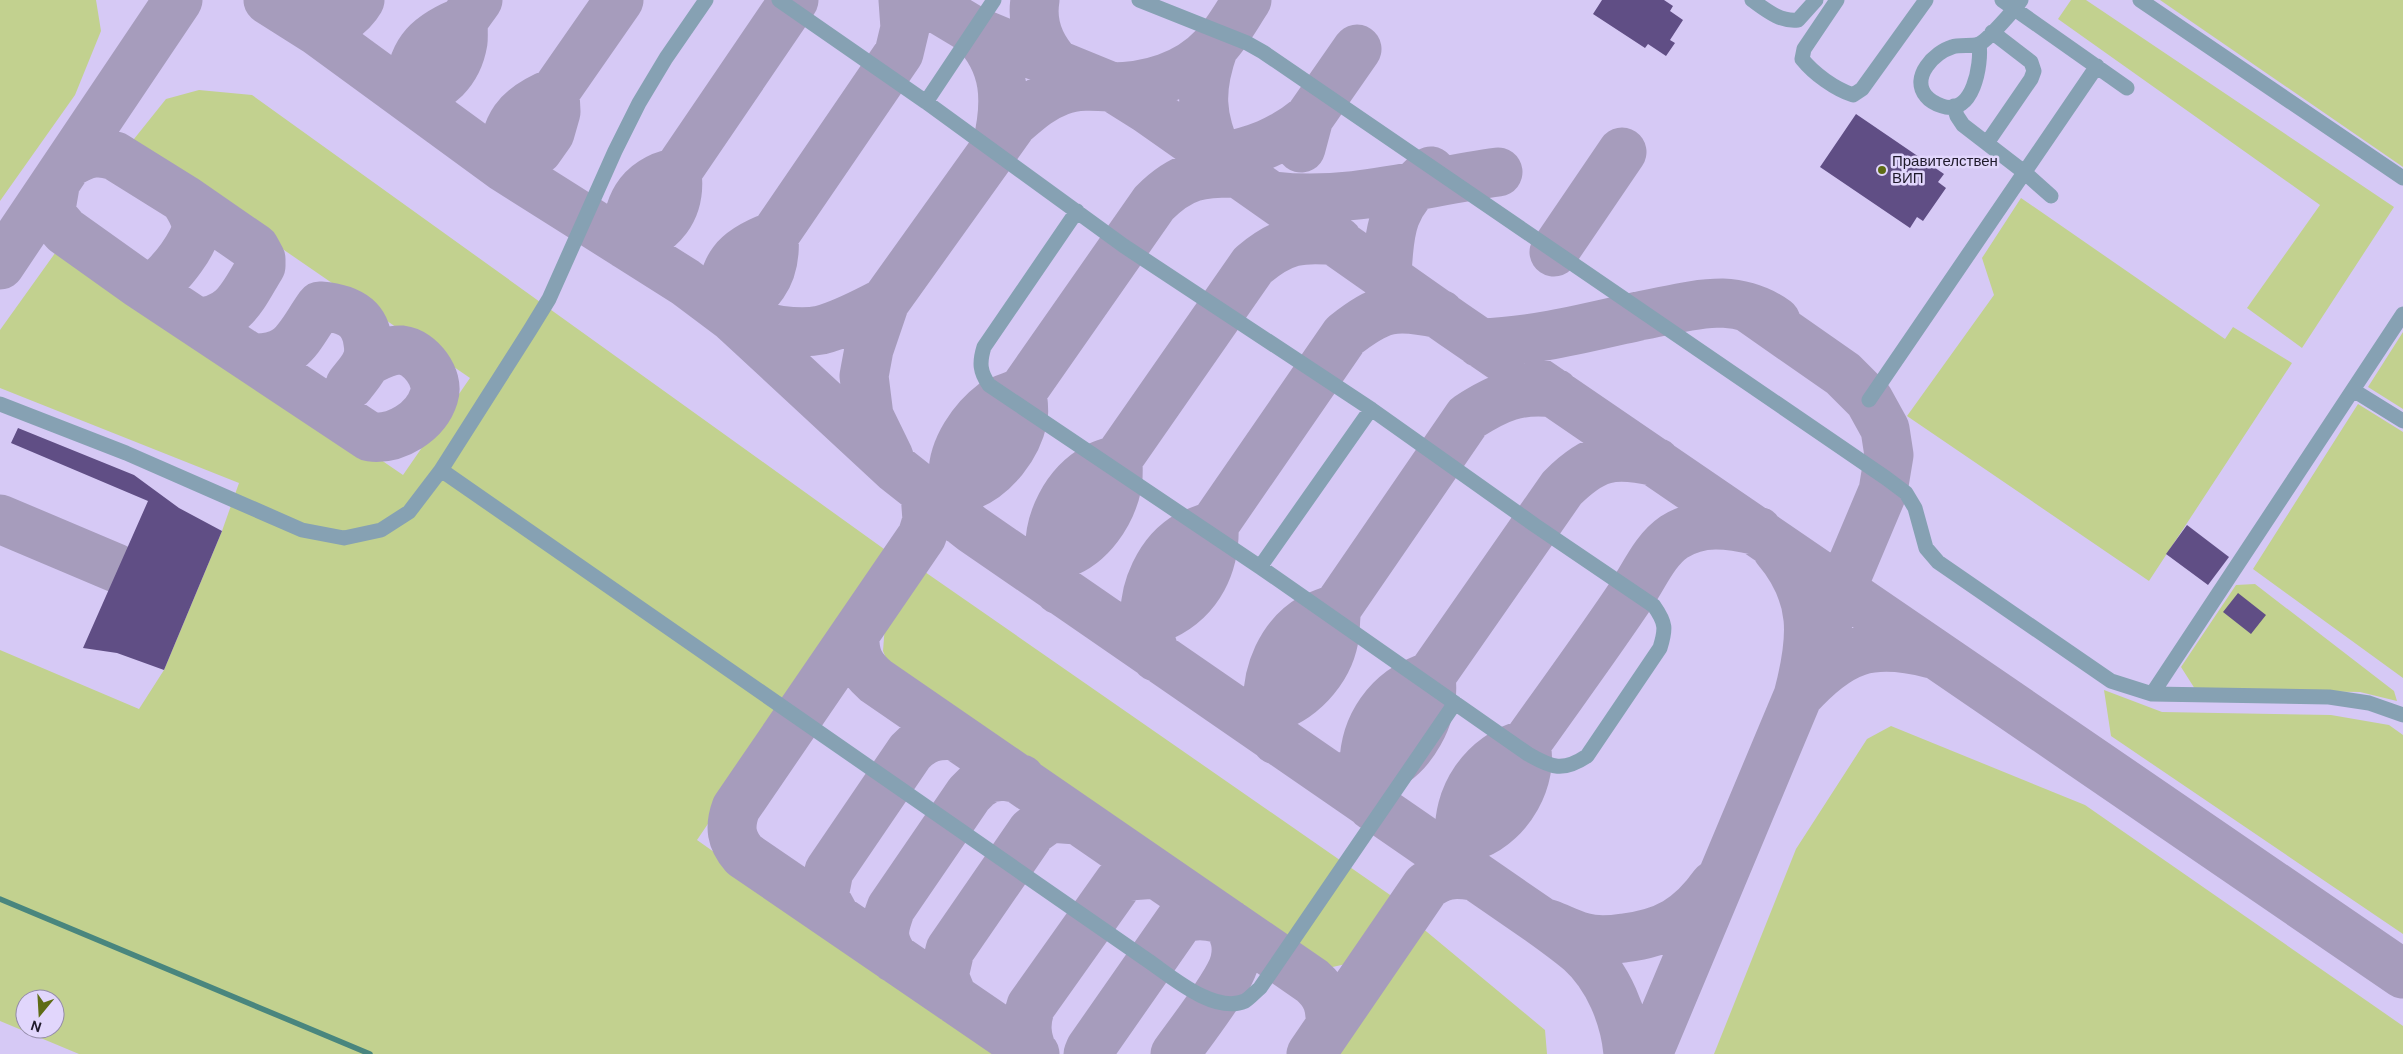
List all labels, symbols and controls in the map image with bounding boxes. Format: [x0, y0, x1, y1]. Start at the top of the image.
place label: Правителствен ВИП [1892, 151, 1998, 188]
marker: Правителствен ВИП [1876, 164, 1888, 176]
north arrow [15, 989, 65, 1039]
text: N [28, 1016, 44, 1037]

